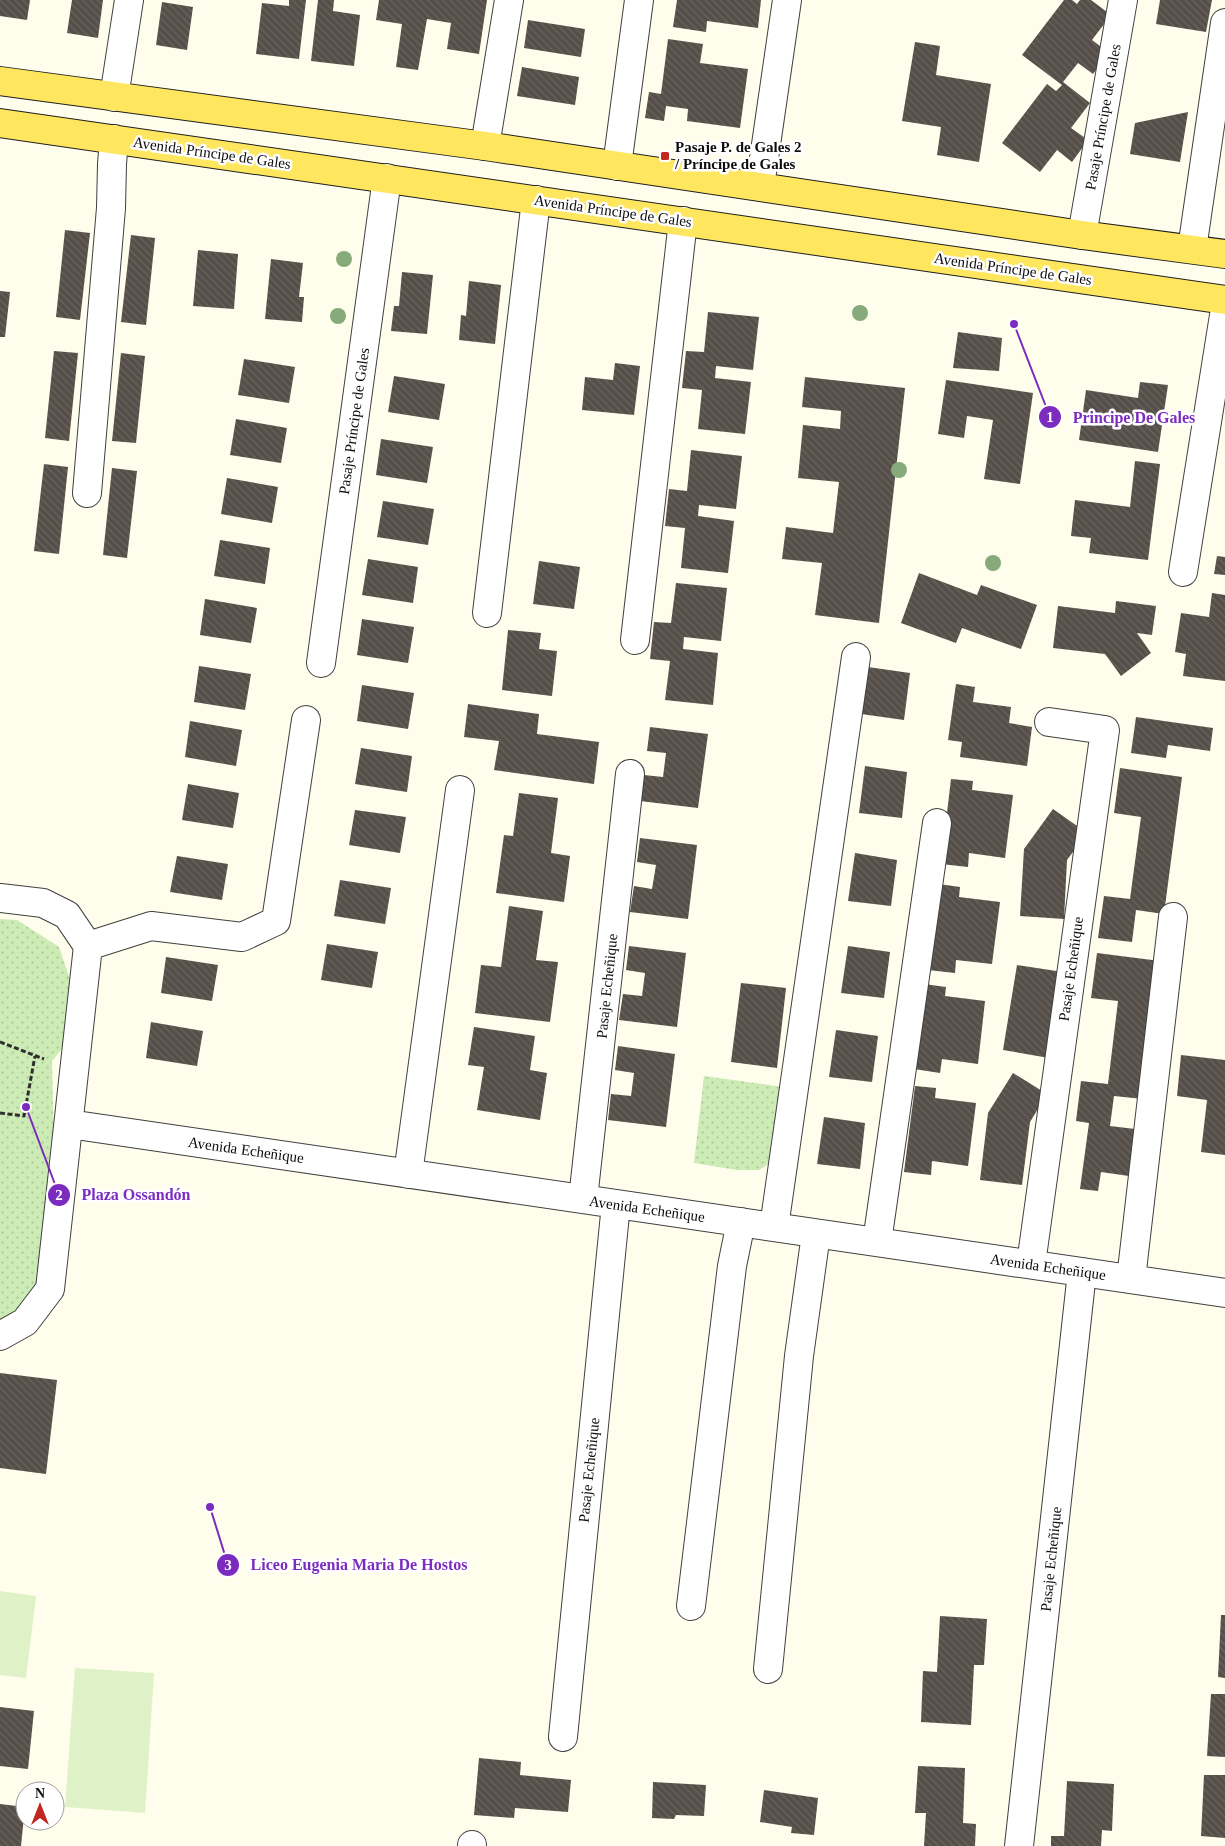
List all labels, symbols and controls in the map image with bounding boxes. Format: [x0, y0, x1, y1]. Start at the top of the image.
street label: Pasaje Príncipe de Gales [1082, 43, 1124, 191]
street label: Avenida Príncipe de Gales [132, 134, 292, 172]
place label: Pasaje P. de Gales 2 / Príncipe de Gales [674, 139, 802, 172]
marker: Pasaje P. de Gales 2 / Príncipe de Gales [659, 150, 671, 162]
street label: Avenida Príncipe de Gales [533, 192, 693, 230]
street label: Avenida Príncipe de Gales [933, 250, 1093, 288]
street label: Pasaje Príncipe de Gales [336, 347, 372, 495]
callout: Principe De Gales [1038, 401, 1205, 432]
text: 1 [1046, 409, 1054, 425]
text: Principe De Gales [1073, 409, 1195, 427]
street label: Pasaje Echeñique [1056, 915, 1086, 1022]
street label: Pasaje Echeñique [594, 932, 620, 1039]
street label: Avenida Echeñique [187, 1134, 305, 1166]
callout: Plaza Ossandón [47, 1179, 201, 1210]
text: Plaza Ossandón [82, 1186, 191, 1203]
text: 2 [55, 1187, 63, 1203]
street label: Avenida Echeñique [588, 1193, 706, 1225]
street label: Avenida Echeñique [989, 1251, 1107, 1283]
street label: Pasaje Echeñique [576, 1416, 602, 1523]
street label: Pasaje Echeñique [1038, 1505, 1064, 1612]
callout: Liceo Eugenia Maria De Hostos [216, 1549, 477, 1580]
text: Liceo Eugenia Maria De Hostos [251, 1556, 467, 1574]
text: 3 [224, 1557, 232, 1573]
north arrow [15, 1781, 65, 1831]
text: N [35, 1786, 45, 1801]

